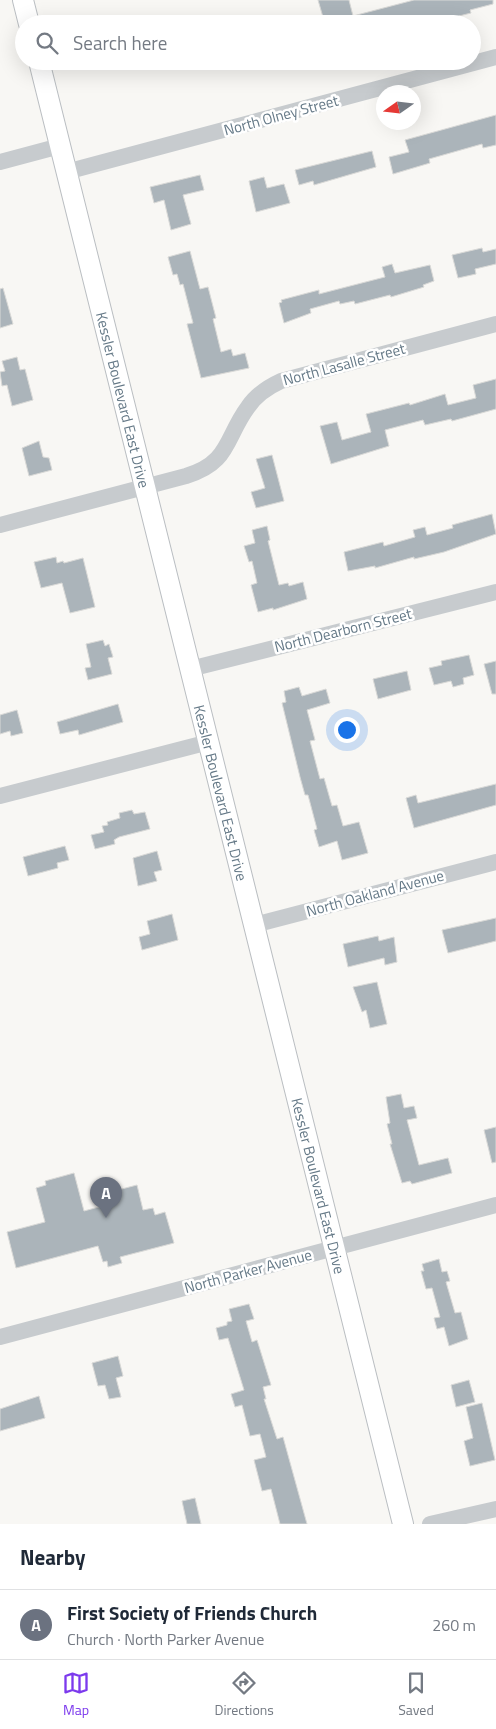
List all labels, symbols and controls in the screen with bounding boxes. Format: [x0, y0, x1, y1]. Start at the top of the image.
search box [15, 15, 481, 70]
text: Search here [73, 28, 167, 57]
icon: search [33, 29, 61, 57]
north arrow [376, 85, 421, 130]
street label: North Olney Street [221, 88, 342, 141]
street label: Kessler Boulevard East Drive [90, 309, 156, 490]
street label: North Lasalle Street [280, 336, 408, 391]
street label: North Dearborn Street [272, 602, 415, 658]
street label: Kessler Boulevard East Drive [188, 702, 254, 883]
your location [334, 717, 360, 743]
street label: North Oakland Avenue [304, 864, 446, 922]
street label: Kessler Boulevard East Drive [286, 1095, 352, 1276]
pin: A [90, 1177, 122, 1218]
street label: North Parker Avenue [182, 1243, 314, 1299]
text: Nearby [20, 1541, 85, 1573]
text: First Society of Friends Church [67, 1598, 317, 1627]
text: A [31, 1613, 41, 1637]
text: 260 m [432, 1613, 476, 1637]
text: Church · North Parker Avenue [67, 1627, 264, 1651]
tab: Map [62, 1669, 90, 1720]
tab: Directions [214, 1669, 274, 1720]
tab: Saved [398, 1669, 434, 1720]

